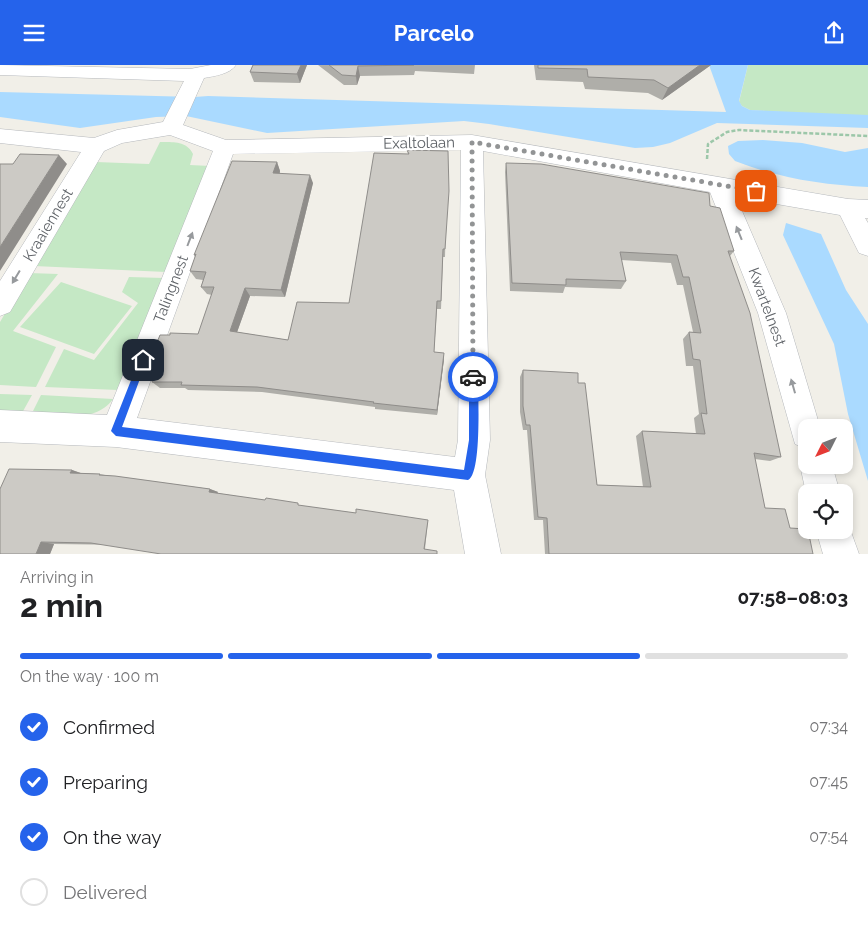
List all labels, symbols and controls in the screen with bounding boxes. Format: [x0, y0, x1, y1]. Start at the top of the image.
icon: menu [20, 19, 48, 47]
icon: share [820, 19, 848, 47]
text: Parcelo [394, 20, 474, 46]
street label: Exaltolaan [383, 133, 455, 153]
pin [735, 170, 777, 212]
icon: bag [742, 177, 770, 205]
street label: Kraaiennest [19, 185, 77, 265]
one-way arrow [734, 226, 742, 240]
one-way arrow [187, 231, 194, 246]
street label: Talingnest [150, 253, 192, 325]
street label: Kwartelnest [744, 265, 790, 349]
one-way arrow [12, 271, 21, 284]
pin [122, 339, 164, 381]
icon: home [129, 346, 157, 374]
courier [448, 352, 498, 402]
icon: car [459, 363, 487, 391]
one-way arrow [788, 378, 796, 393]
north arrow [798, 419, 852, 474]
map controls [798, 419, 853, 539]
button: locate [798, 484, 853, 539]
text: Arriving in [20, 568, 94, 587]
text: 07:58–08:03 [737, 586, 848, 608]
text: 2 min [20, 587, 103, 624]
text: On the way · 100 m [20, 667, 159, 686]
icon: check [20, 713, 48, 741]
text: Confirmed [63, 716, 155, 738]
text: 07:34 [809, 717, 848, 736]
icon: check [20, 768, 48, 796]
text: Preparing [63, 771, 148, 793]
text: 07:45 [809, 772, 848, 791]
icon: check [20, 823, 48, 851]
text: On the way [63, 826, 162, 848]
text: 07:54 [809, 827, 848, 846]
text: Delivered [63, 881, 147, 903]

